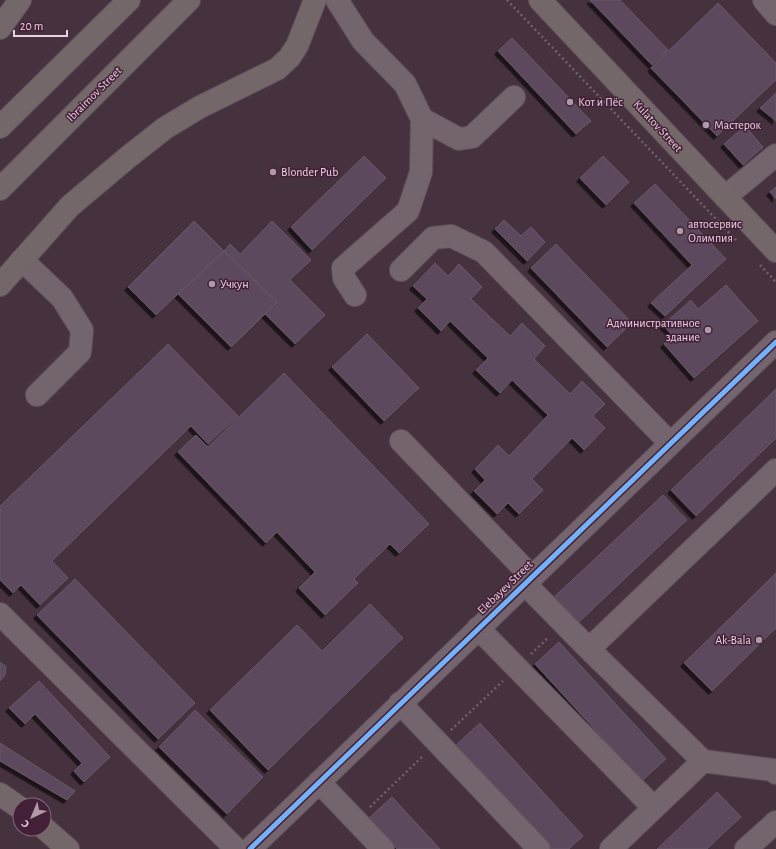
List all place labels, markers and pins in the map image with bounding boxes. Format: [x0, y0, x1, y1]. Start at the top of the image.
place label: Кот и Пёс [578, 96, 623, 108]
marker: Кот и Пёс [565, 97, 575, 107]
place label: Мастерок [714, 119, 762, 131]
marker: Мастерок [701, 120, 711, 130]
place label: Blonder Pub [281, 166, 338, 178]
marker: Blonder Pub [268, 167, 278, 177]
place label: автосервис Олимпия [688, 218, 742, 244]
marker: автосервис Олимпия [675, 226, 685, 236]
place label: Учкун [220, 278, 249, 291]
marker: Учкун [207, 279, 217, 289]
place label: Административное здание [607, 317, 700, 343]
marker: Административное здание [703, 325, 713, 335]
place label: Ak-Bala [715, 634, 751, 646]
marker: Ak-Bala [754, 635, 764, 645]

